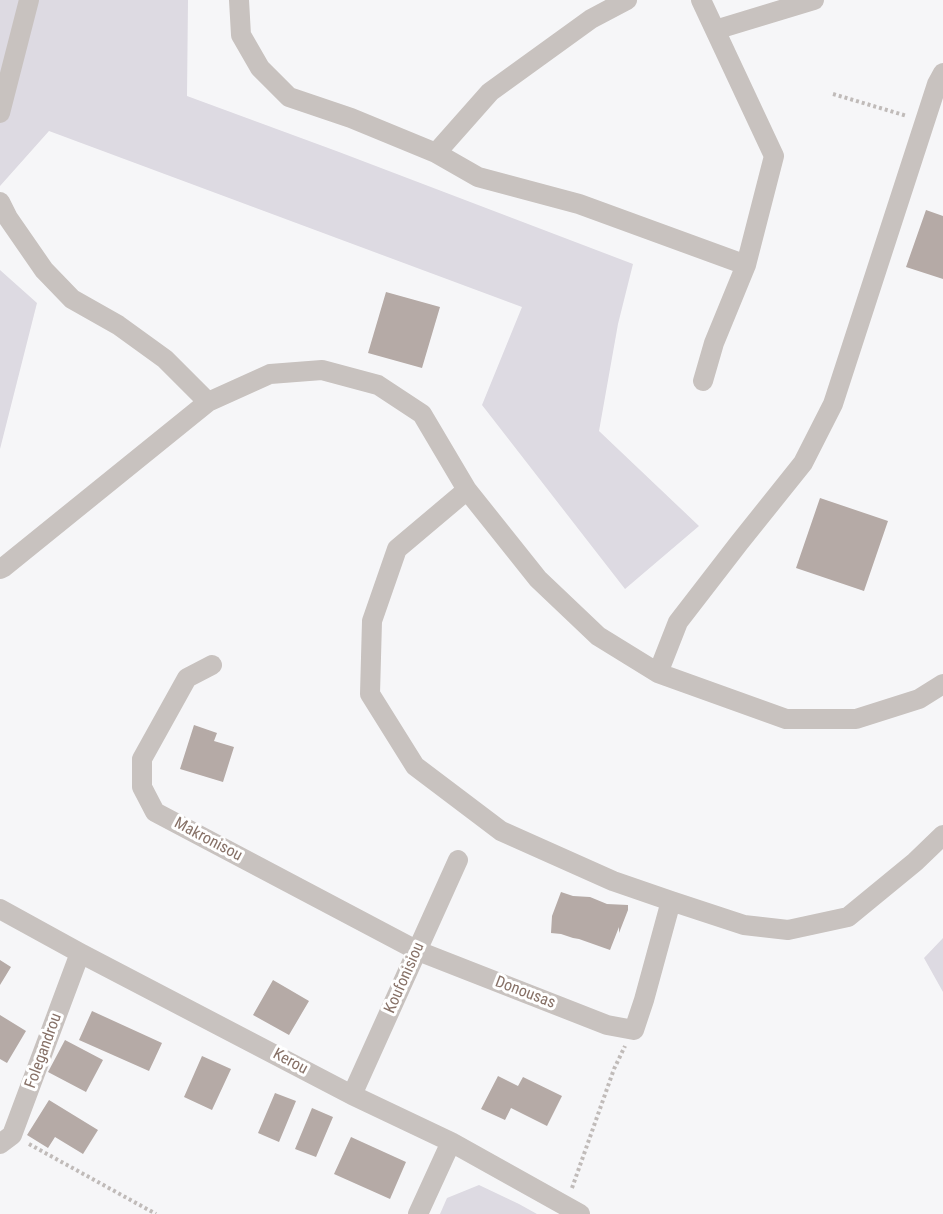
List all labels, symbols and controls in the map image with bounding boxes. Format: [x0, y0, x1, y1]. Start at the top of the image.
street label: Makronisou [171, 814, 245, 866]
street label: Koufonisiou [381, 940, 429, 1016]
street label: Donousas [492, 973, 558, 1013]
street label: Folegandrou [22, 1011, 66, 1091]
street label: Kerou [269, 1045, 311, 1079]

